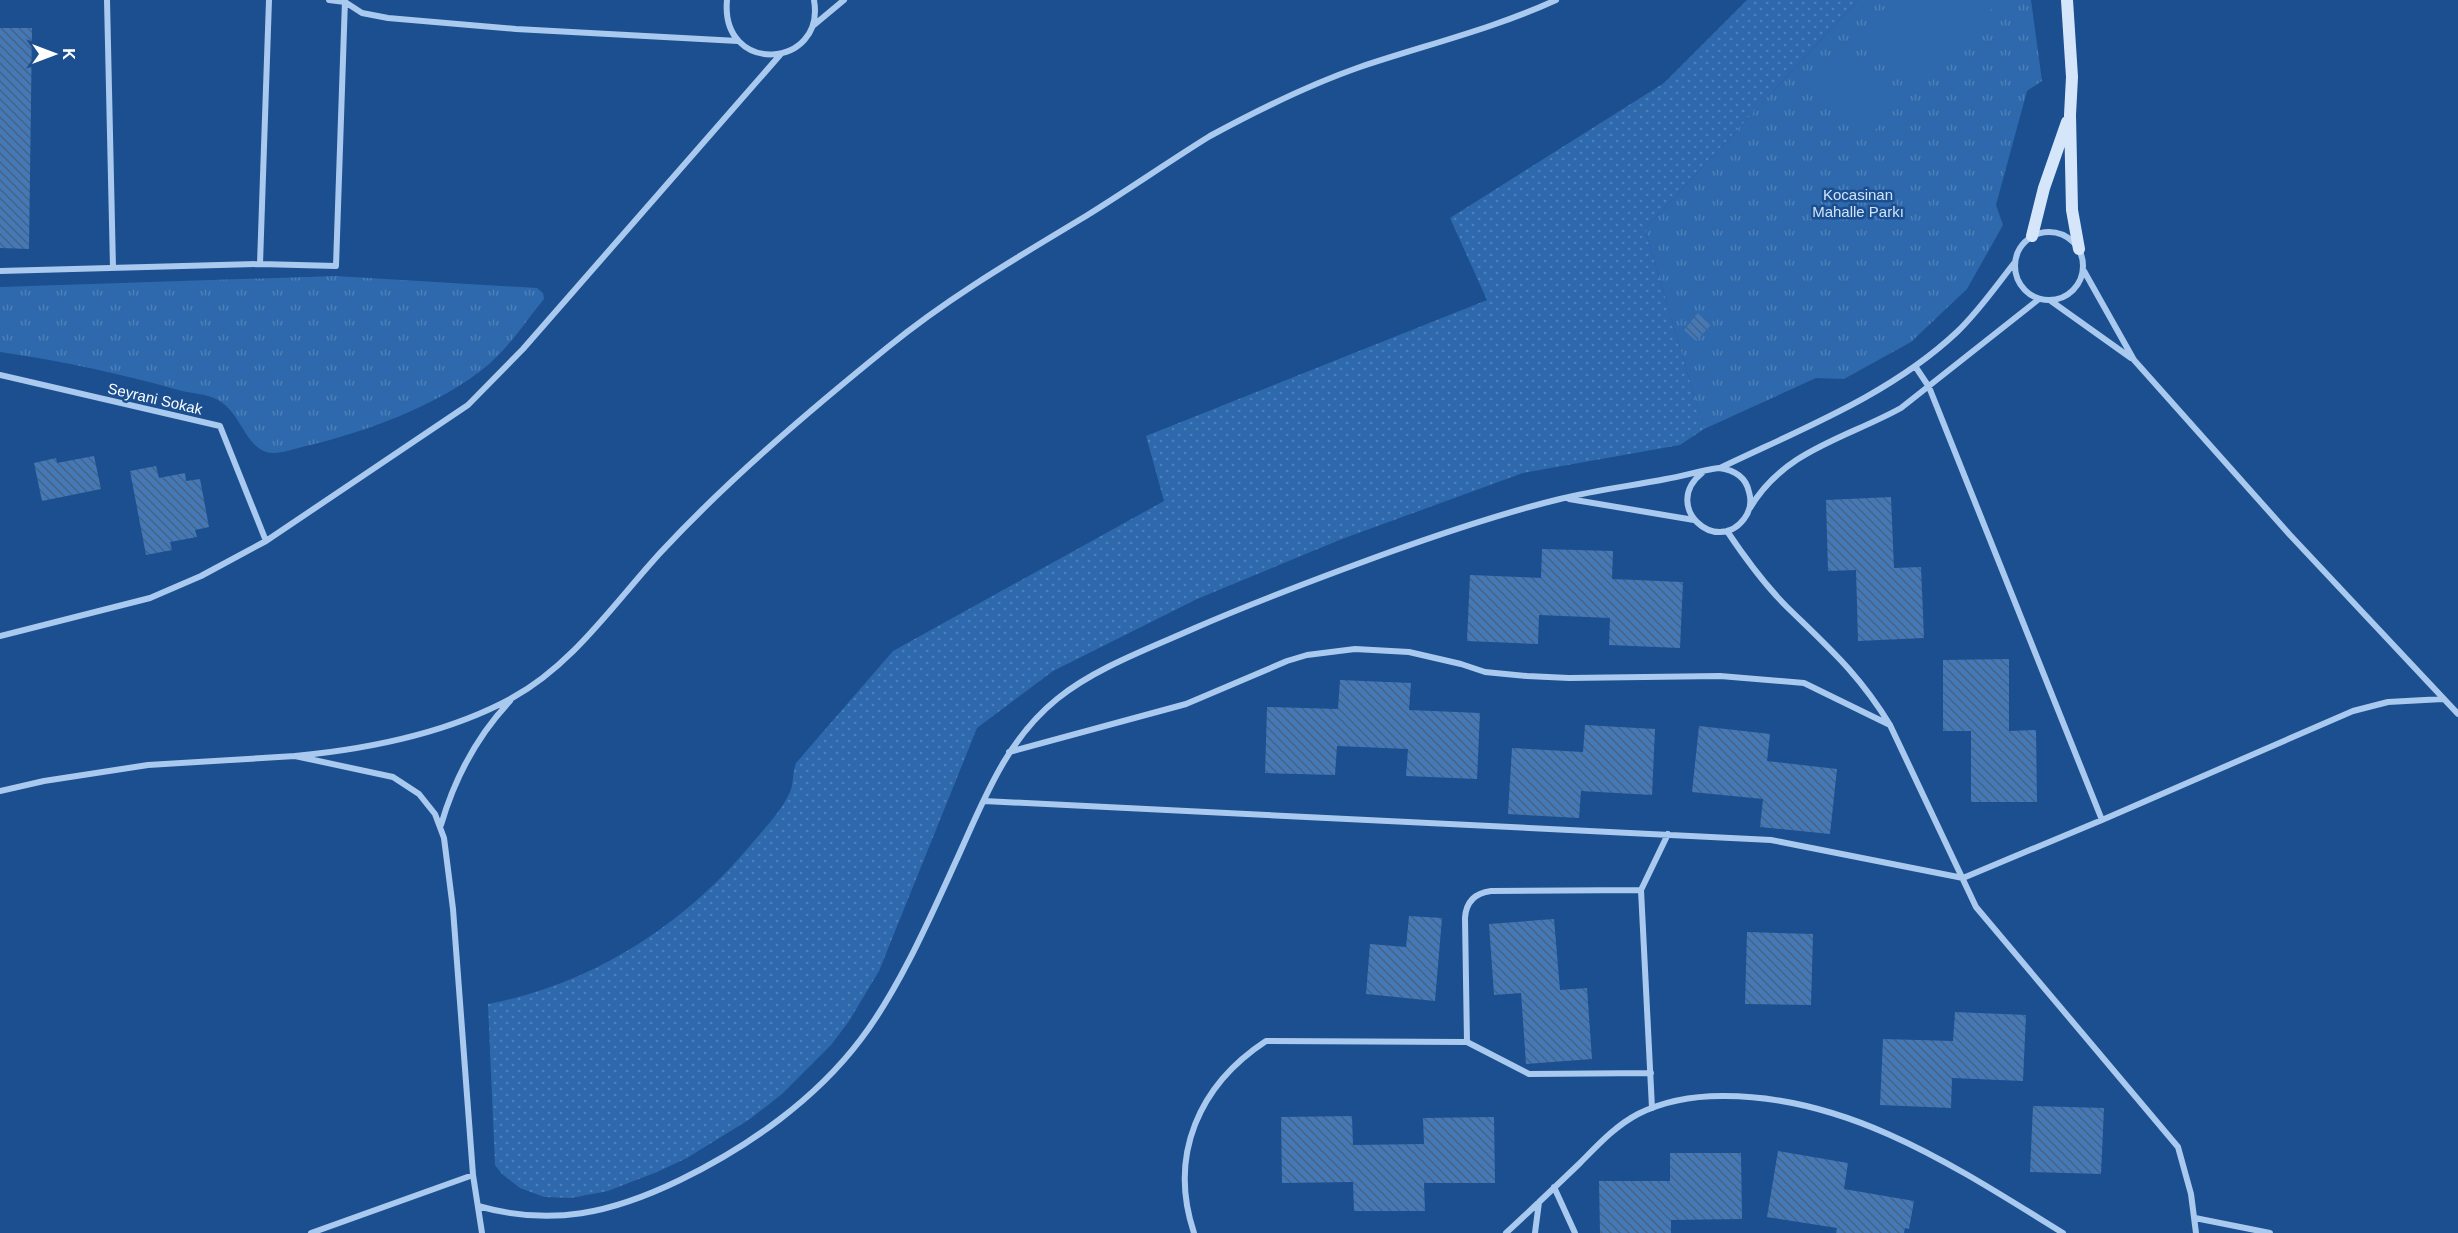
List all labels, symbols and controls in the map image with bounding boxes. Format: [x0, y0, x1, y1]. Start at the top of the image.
north arrow [24, 24, 84, 84]
text: K [60, 48, 77, 60]
park label: Kocasinan Mahalle Parkı [1812, 186, 1904, 220]
street label: Seyrani Sokak [106, 379, 205, 418]

